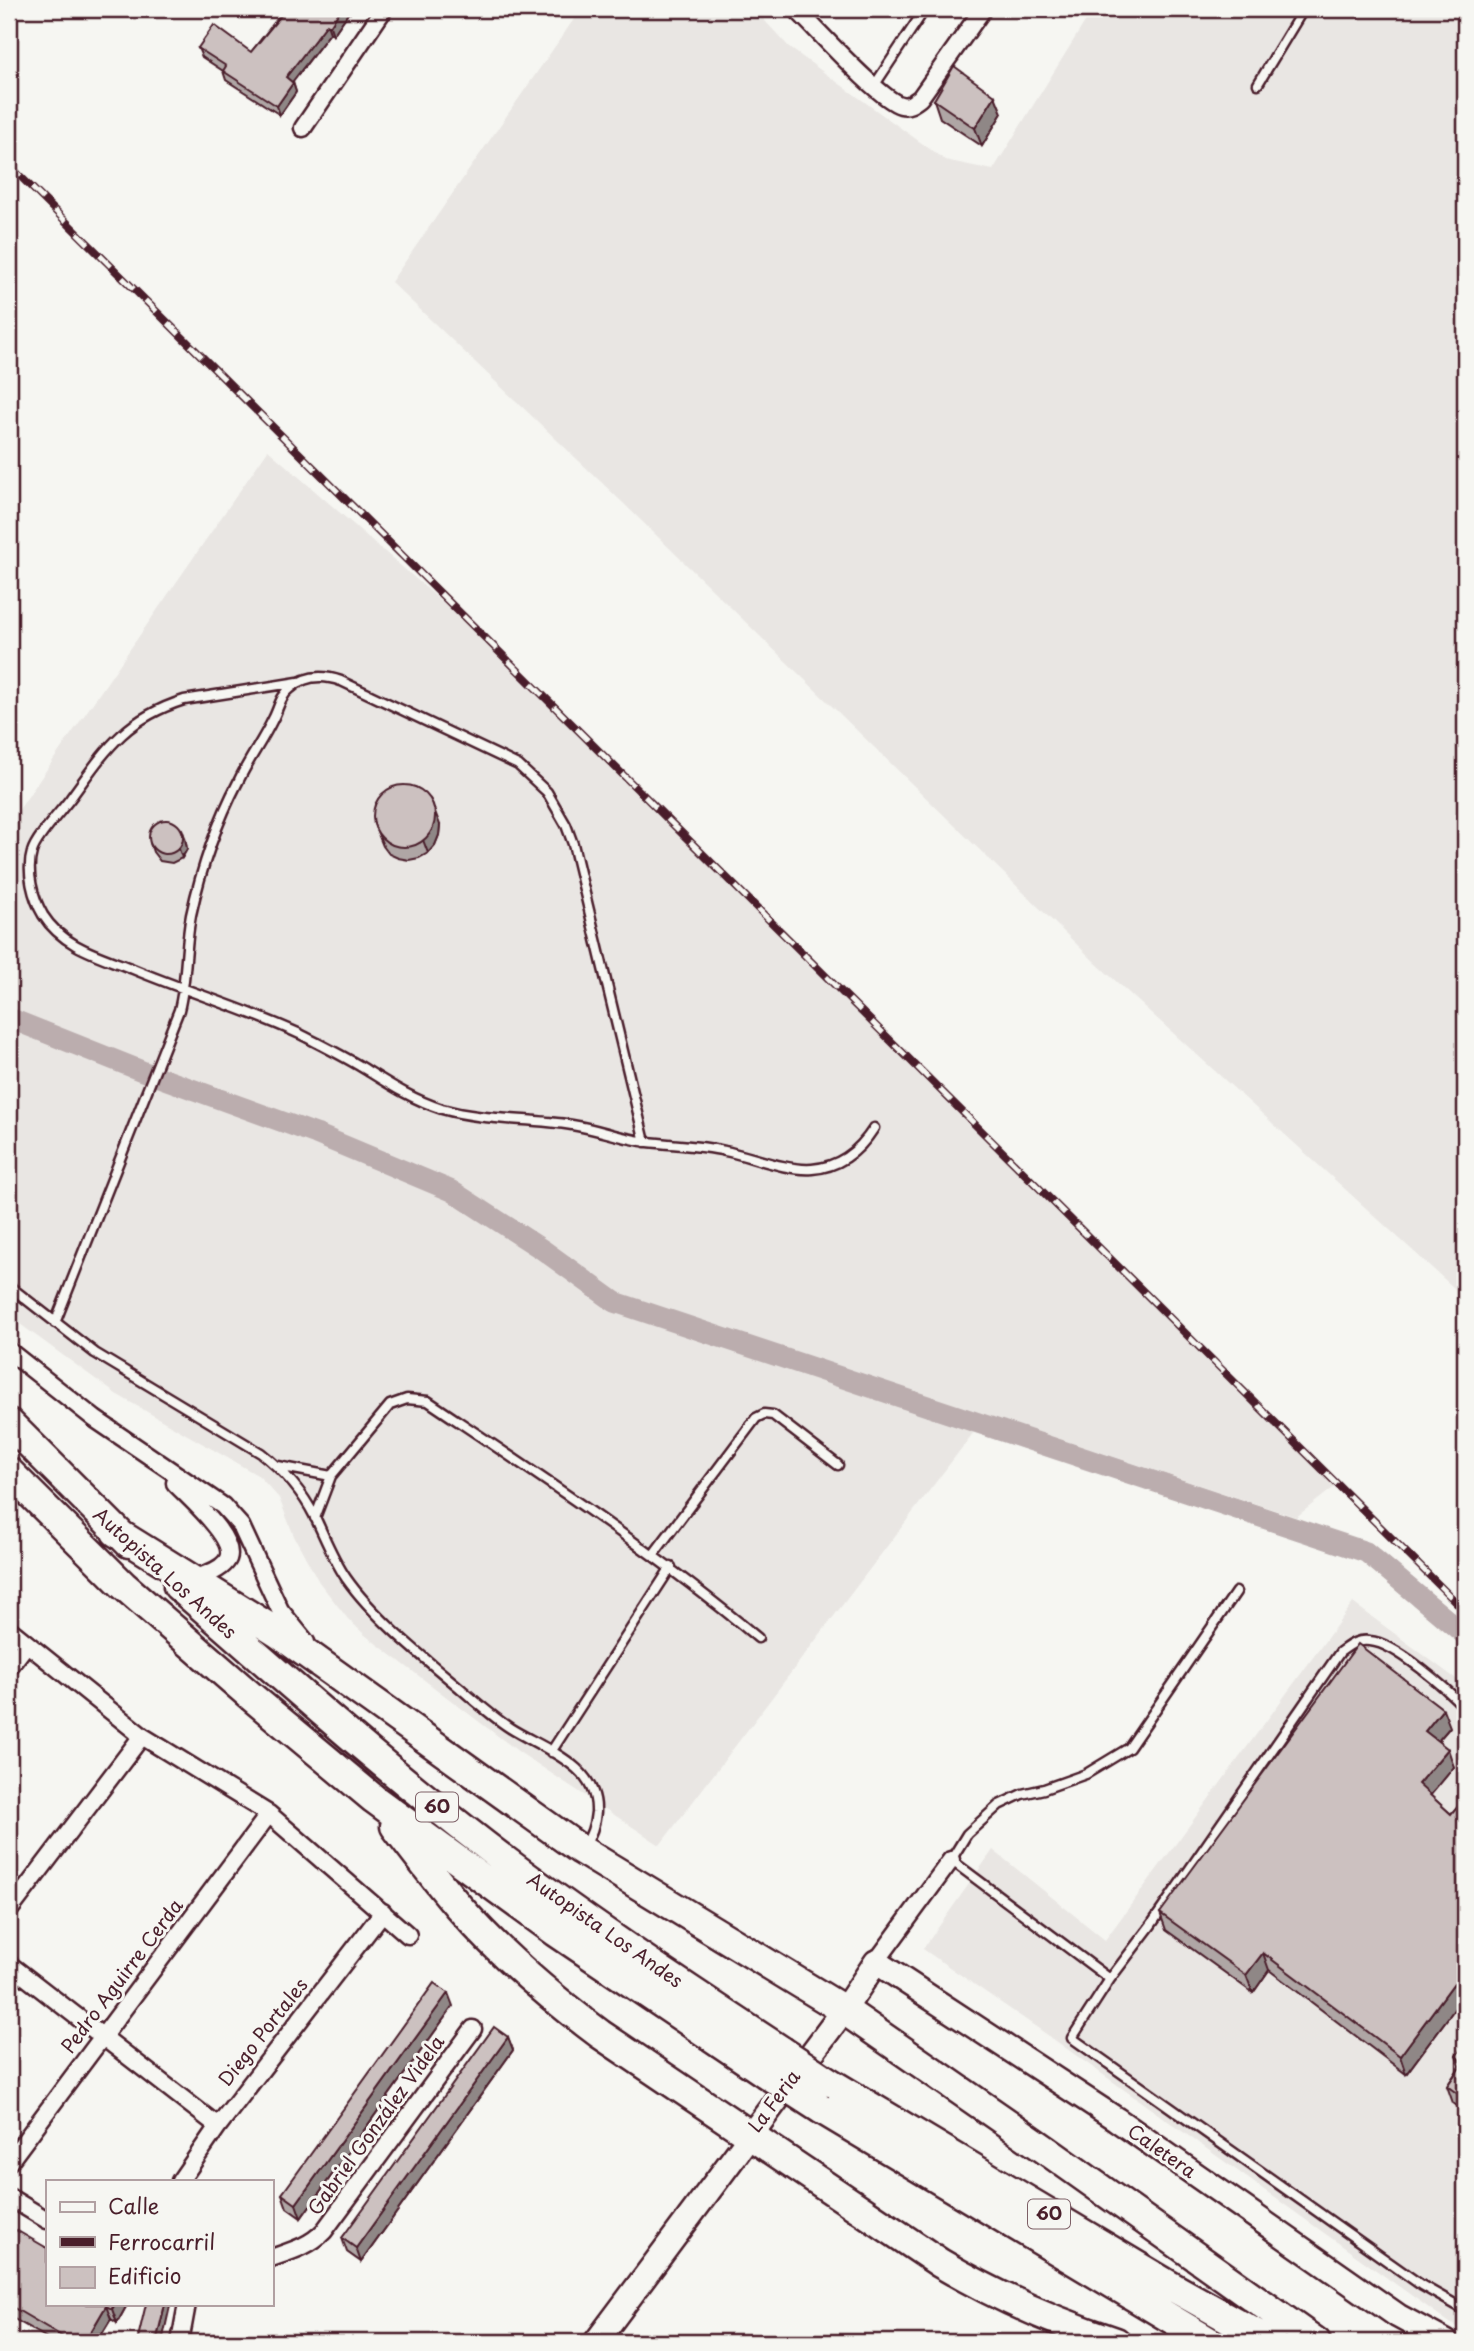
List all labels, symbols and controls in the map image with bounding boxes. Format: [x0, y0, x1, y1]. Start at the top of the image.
street label: Autopista Los Andes [88, 1500, 244, 1644]
road number: 60 [416, 1793, 458, 1822]
street label: Autopista Los Andes [522, 1865, 689, 1994]
street label: Pedro Aguirre Cerda [54, 1892, 189, 2058]
street label: Diego Portales [211, 1971, 313, 2091]
street label: Gabriel González Videla [300, 2028, 451, 2220]
street label: La Feria [740, 2063, 806, 2138]
street label: Caletera [1122, 2116, 1203, 2184]
legend [46, 2180, 273, 2306]
text: Calle [108, 2189, 159, 2221]
road number: 60 [1028, 2200, 1070, 2228]
text: Ferrocarril [108, 2225, 215, 2257]
text: Edificio [108, 2259, 181, 2291]

